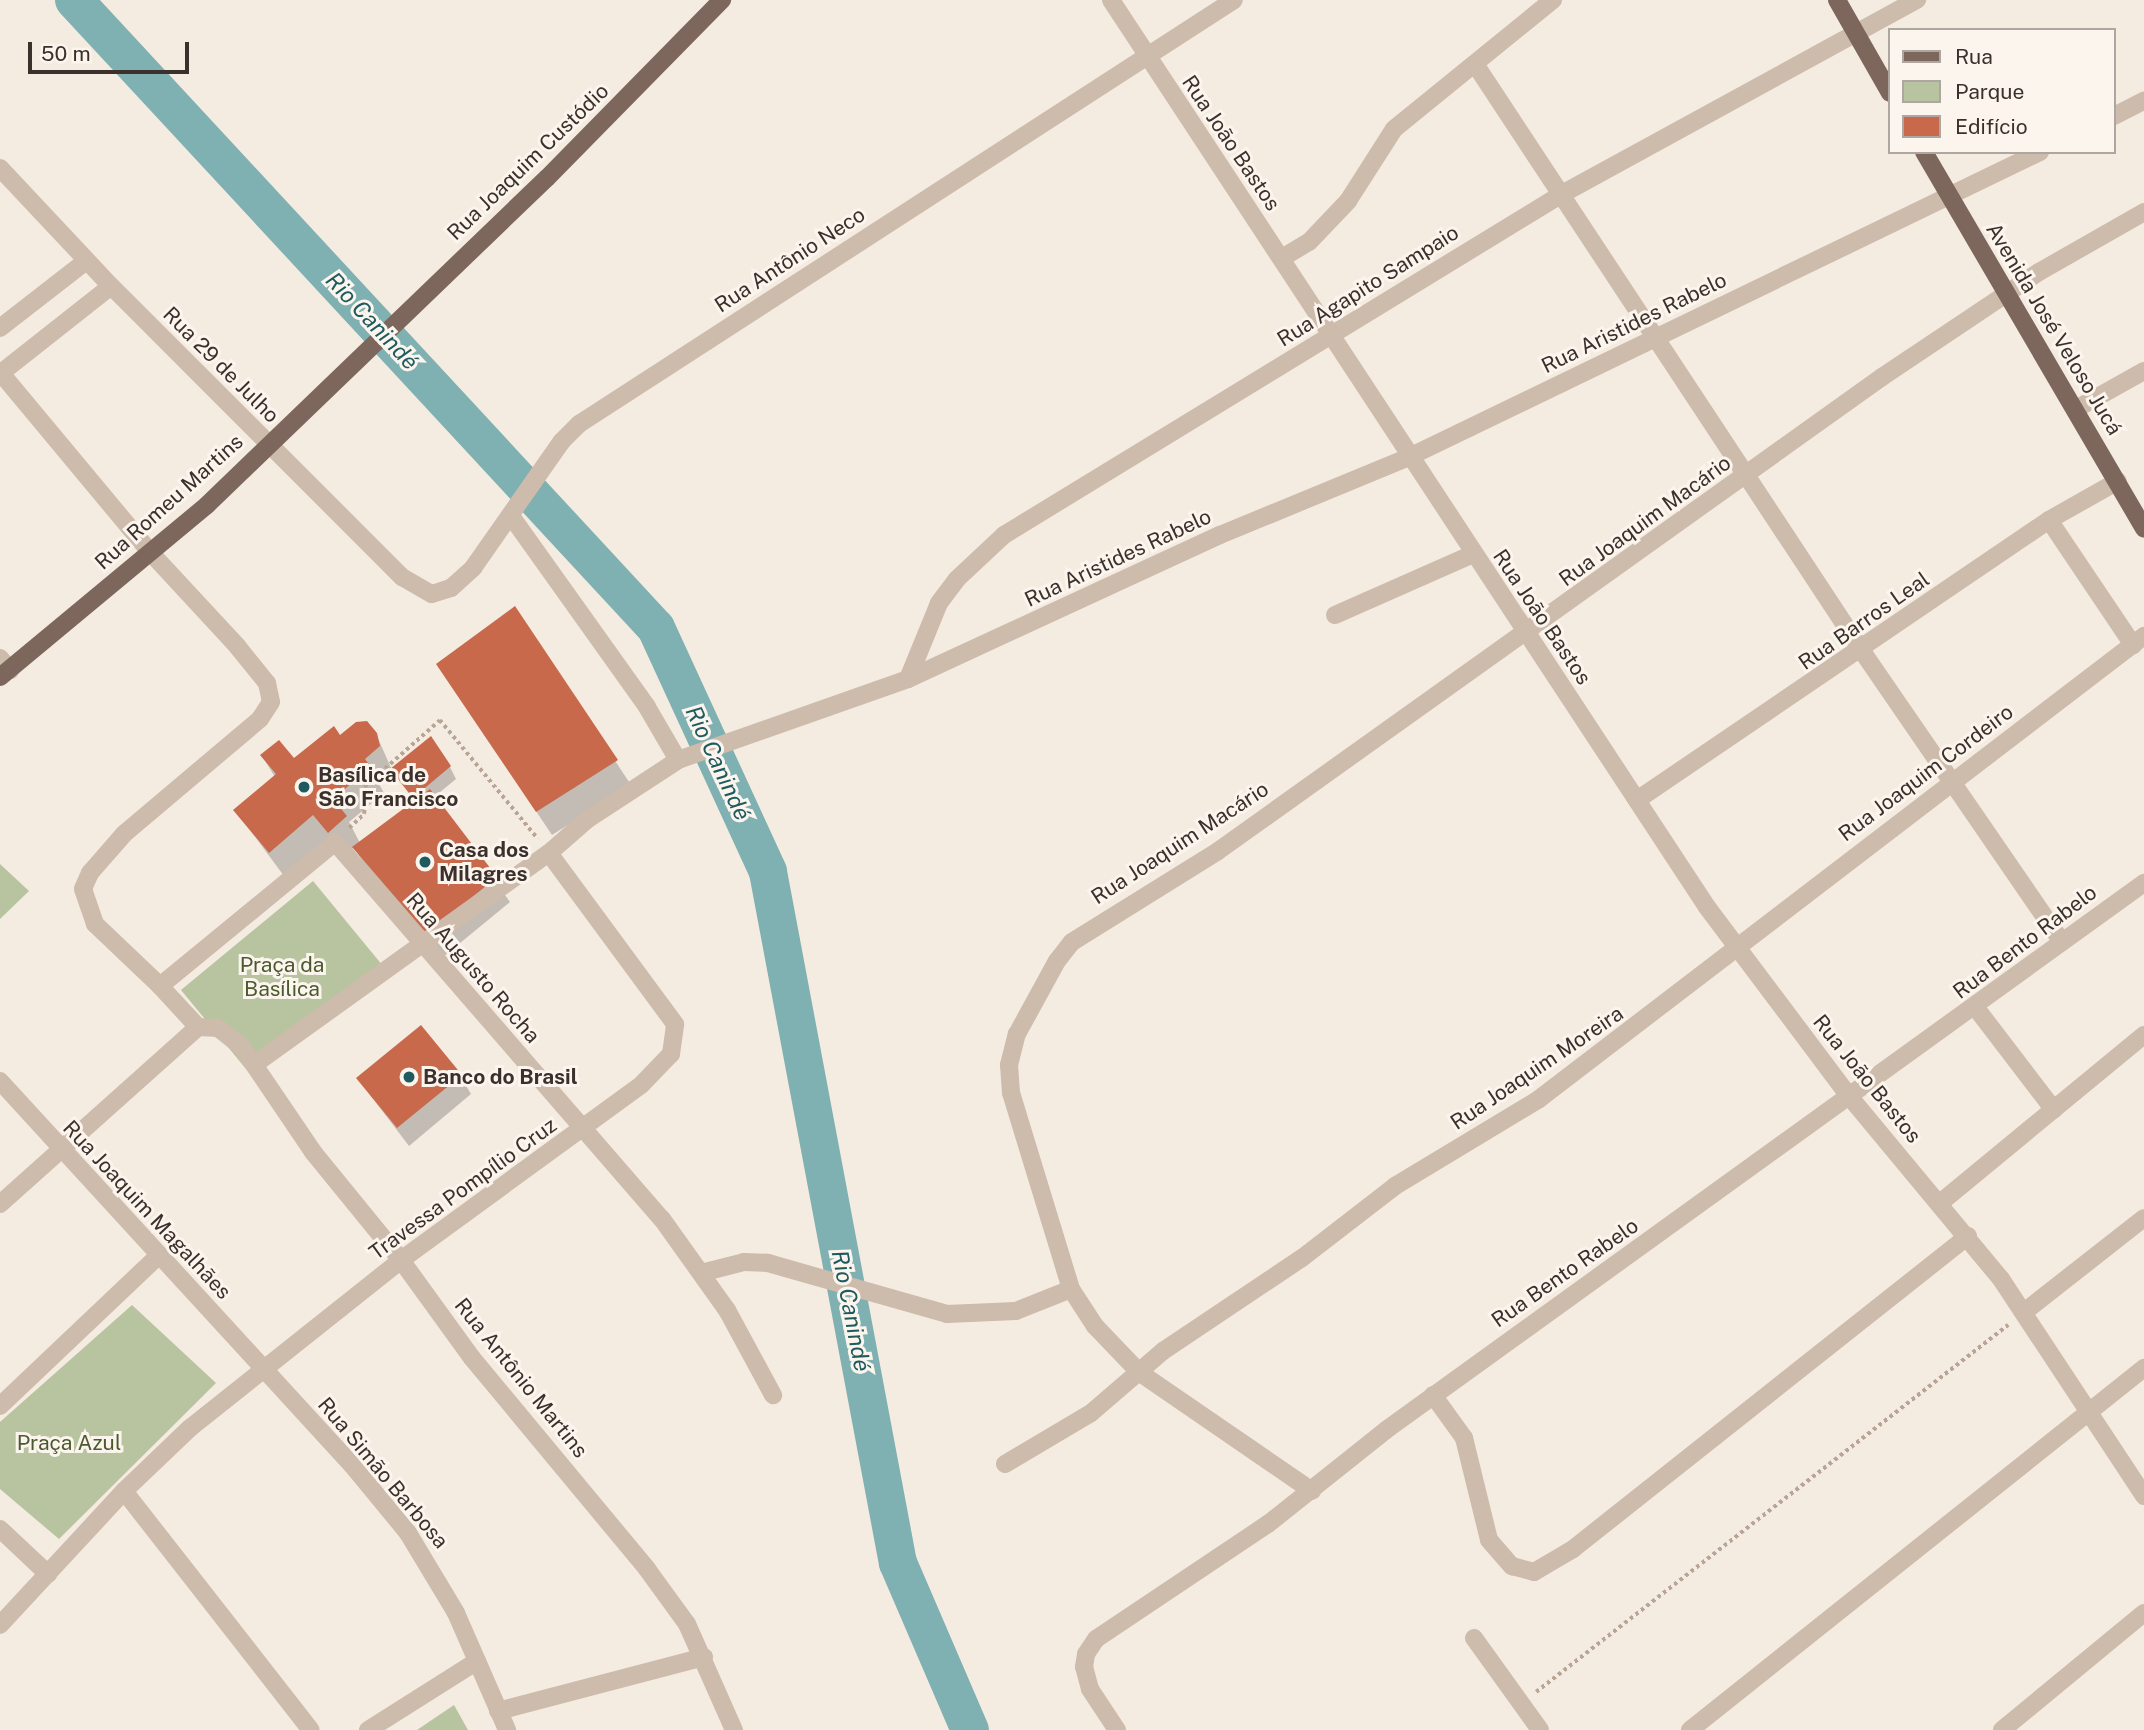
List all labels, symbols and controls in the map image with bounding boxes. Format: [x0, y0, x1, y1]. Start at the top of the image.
scale bar [32, 28, 192, 72]
legend [1888, 28, 2116, 154]
text: 50 m [41, 41, 91, 66]
text: Rua [1955, 44, 1993, 69]
street label: Rua João Bastos [1176, 71, 1286, 215]
street label: Rua Joaquim Custódio [442, 78, 614, 246]
text: Parque [1955, 79, 2024, 104]
text: Edifício [1955, 114, 2028, 139]
street label: Rua Antônio Neco [710, 202, 870, 318]
street label: Avenida José Veloso Jucá [1980, 218, 2128, 440]
street label: Rua Agapito Sampaio [1273, 220, 1463, 352]
water label: Rio Canindé [320, 267, 424, 375]
street label: Rua Aristides Rabelo [1537, 267, 1731, 379]
street label: Rua 29 de Julho [158, 302, 284, 428]
street label: Rua Romeu Martins [90, 429, 248, 575]
street label: Rua Joaquim Macário [1554, 450, 1736, 592]
street label: Rua Aristides Rabelo [1021, 504, 1215, 612]
street label: Rua João Bastos [1487, 545, 1597, 689]
street label: Rua Barros Leal [1794, 567, 1934, 675]
street label: Rua Joaquim Cordeiro [1834, 699, 2018, 847]
water label: Rio Canindé [679, 701, 757, 825]
place label: Basílica de São Francisco [318, 762, 458, 812]
street label: Rua Joaquim Macário [1087, 776, 1273, 910]
marker: Basílica de São Francisco [296, 779, 312, 795]
place label: Casa dos Milagres [439, 837, 529, 887]
marker: Casa dos Milagres [417, 854, 433, 870]
street label: Rua Bento Rabelo [1948, 880, 2102, 1004]
street label: Rua Augusto Rocha [401, 888, 545, 1048]
park label: Praça da Basílica [240, 952, 324, 1002]
street label: Rua Joaquim Moreira [1446, 1001, 1628, 1135]
street label: Rua João Bastos [1808, 1010, 1926, 1148]
place label: Banco do Brasil [423, 1064, 578, 1090]
marker: Banco do Brasil [401, 1069, 417, 1085]
street label: Travessa Pompílio Cruz [364, 1113, 562, 1265]
street label: Rua Joaquim Magalhães [58, 1116, 236, 1304]
street label: Rua Bento Rabelo [1487, 1213, 1643, 1333]
water label: Rio Canindé [826, 1248, 876, 1374]
street label: Rua Antônio Martins [449, 1293, 593, 1463]
street label: Rua Simão Barbosa [312, 1392, 454, 1554]
park label: Praça Azul [17, 1430, 121, 1456]

